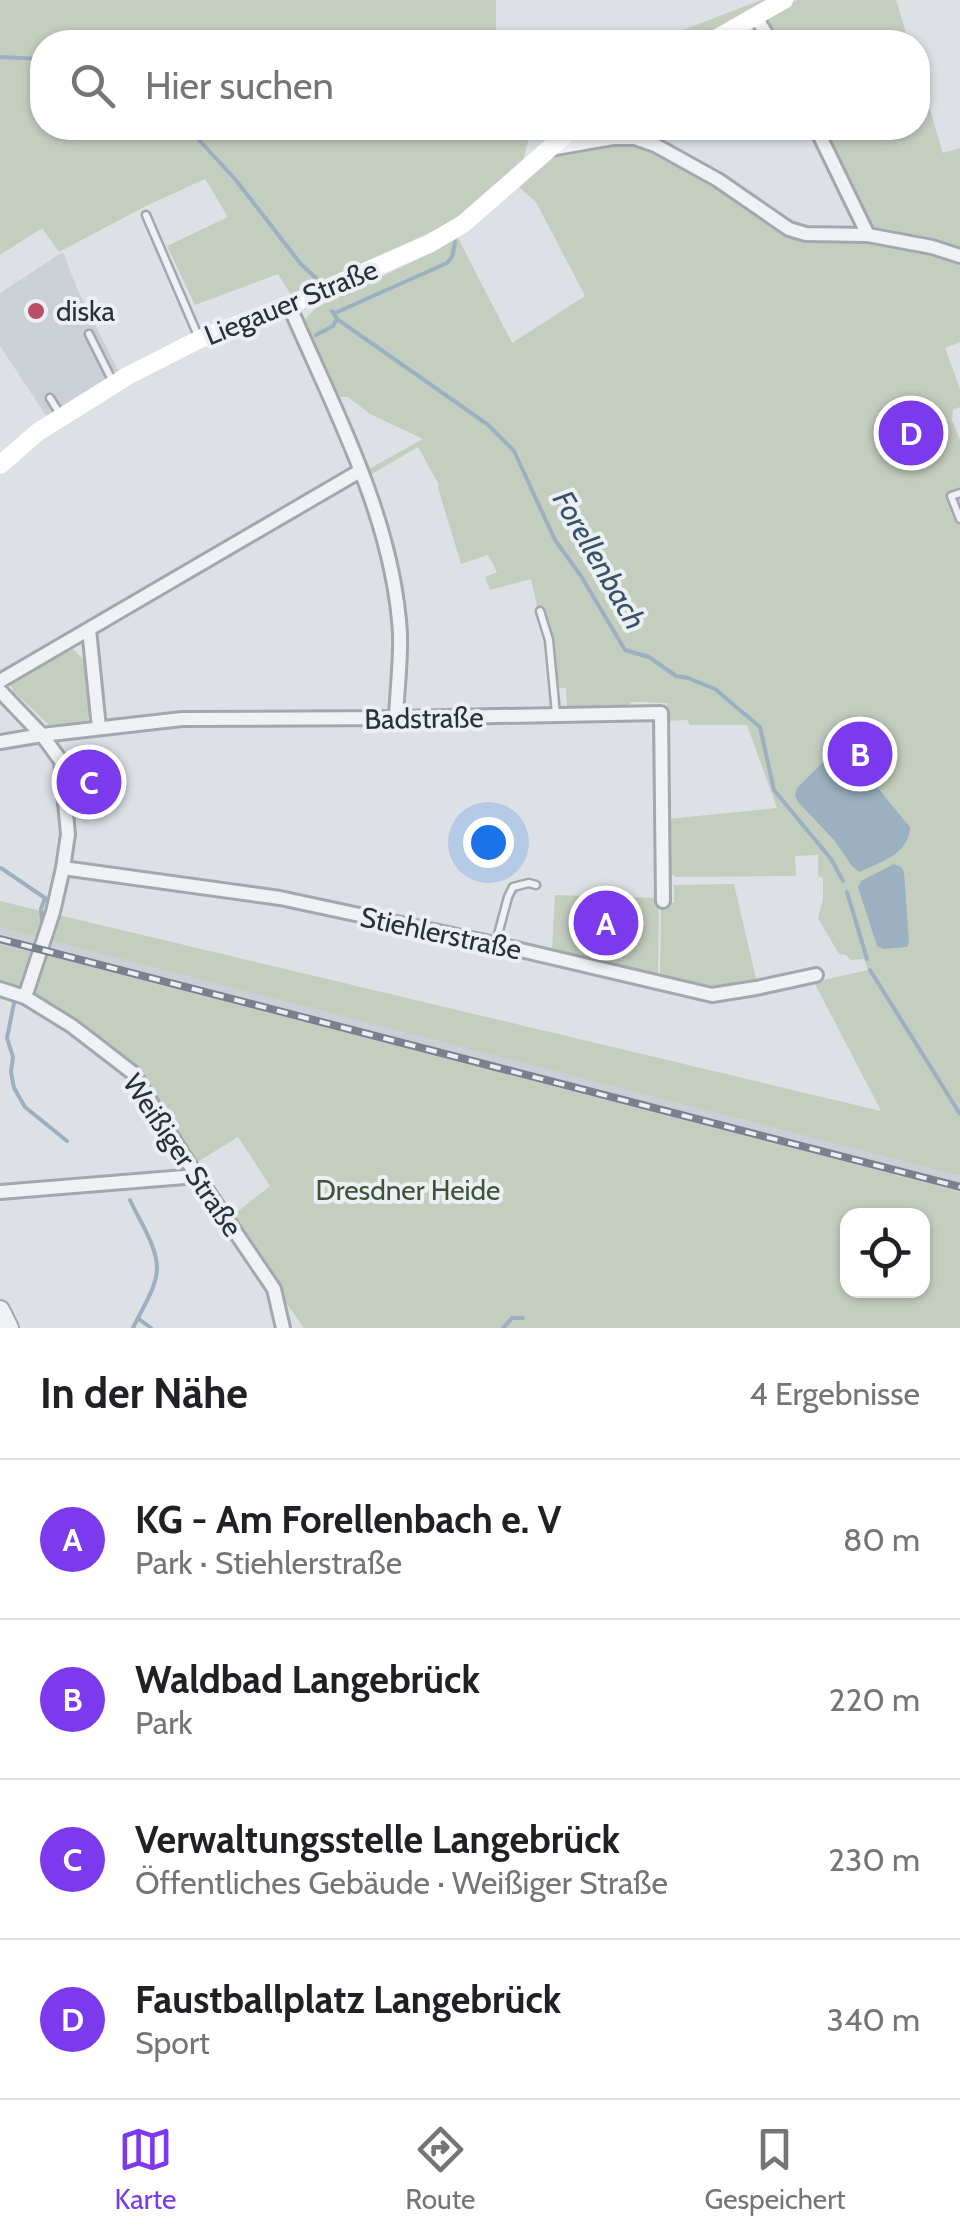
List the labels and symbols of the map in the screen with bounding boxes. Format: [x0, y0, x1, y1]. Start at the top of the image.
street label: Liegauer Straße [199, 252, 383, 352]
place label: diska [56, 294, 115, 328]
marker: diska [25, 300, 47, 322]
pin: D [878, 396, 944, 470]
water label: Forellenbach [545, 484, 654, 636]
street label: Badstraße [364, 700, 484, 736]
pin: B [828, 716, 892, 792]
pin: C [56, 744, 122, 820]
your location [463, 817, 514, 868]
pin: A [574, 886, 638, 960]
street label: Stiehlerstraße [357, 899, 525, 967]
street label: Weißiger Straße [116, 1067, 250, 1243]
park label: Dresdner Heide [316, 1173, 500, 1207]

